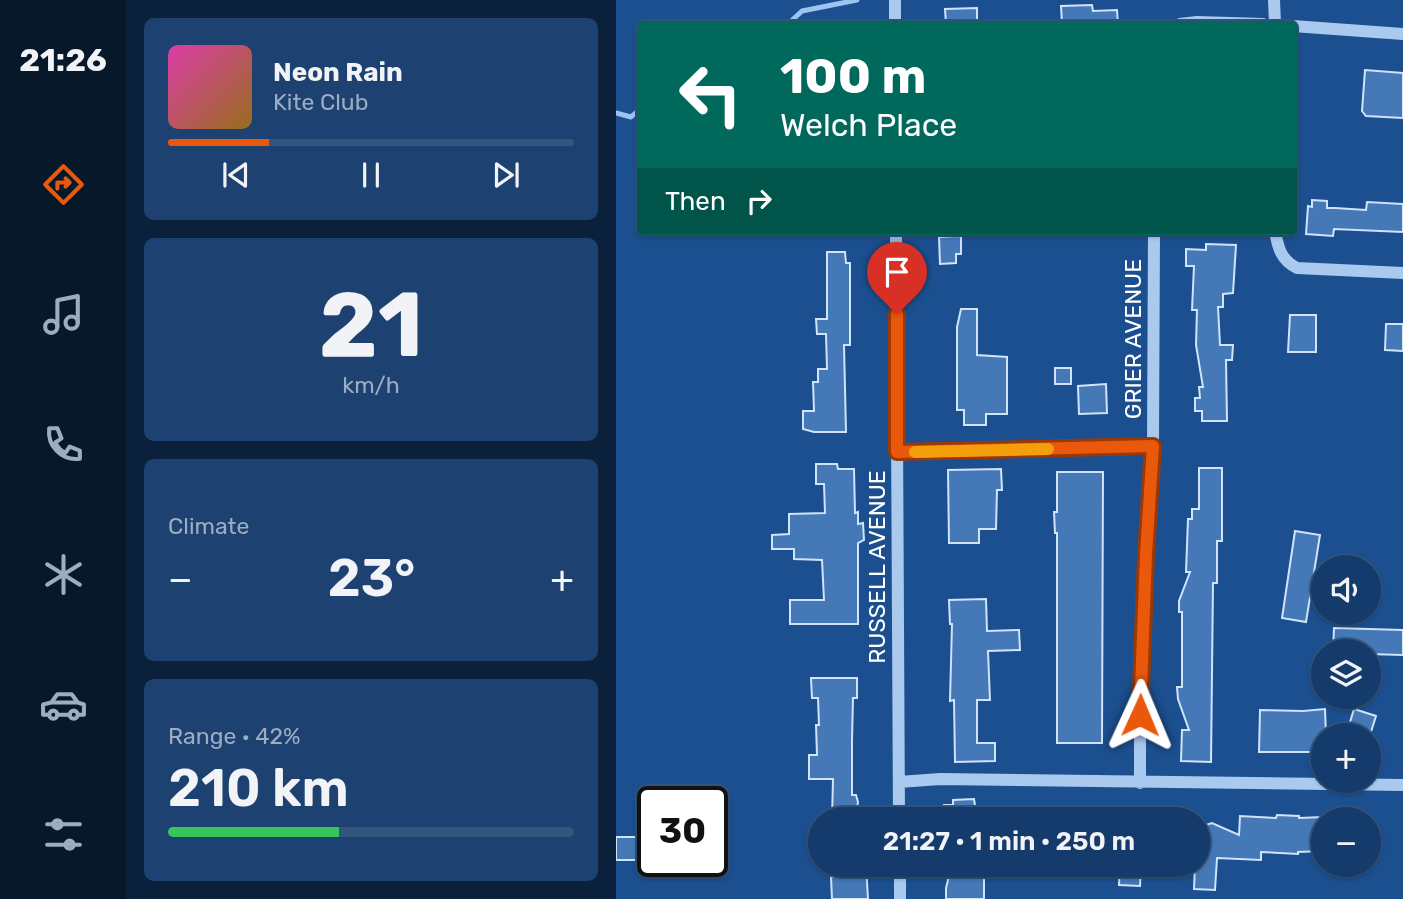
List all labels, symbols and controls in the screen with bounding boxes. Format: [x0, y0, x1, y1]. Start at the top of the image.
text: 21:26 [19, 41, 107, 79]
text: 100 m [780, 47, 926, 105]
icon: left [665, 49, 756, 140]
text: Neon Rain [273, 57, 403, 88]
text: Kite Club [273, 88, 368, 116]
text: Welch Place [780, 106, 957, 144]
icon: previous [217, 156, 255, 194]
icon: pause [352, 156, 390, 194]
icon: next [487, 156, 525, 194]
icon: directions [39, 160, 88, 209]
icon: right [740, 182, 778, 220]
text: Then [665, 186, 726, 217]
pin [867, 242, 927, 314]
icon: arrive [878, 253, 916, 291]
street label: GRIER AVENUE [1119, 259, 1147, 419]
text: 21 [319, 271, 423, 379]
icon: music [39, 290, 88, 339]
text: km/h [342, 371, 400, 399]
icon: phone [39, 420, 88, 469]
street label: RUSSELL AVENUE [863, 470, 891, 664]
text: Climate [168, 512, 249, 540]
text: 23° [328, 547, 415, 609]
icon: climate [39, 550, 88, 599]
map controls [1311, 555, 1381, 877]
button: sound [1311, 555, 1381, 625]
text: − [168, 556, 193, 602]
text: + [550, 556, 574, 602]
button: layers [1311, 639, 1381, 709]
position arrow [1103, 678, 1177, 752]
icon: car [39, 680, 88, 729]
text: Range · 42% [168, 722, 300, 750]
button: + [1311, 723, 1381, 793]
text: 210 km [168, 757, 349, 819]
speed limit sign: 30 [637, 786, 728, 877]
button: − [1311, 807, 1381, 877]
icon: filters [39, 810, 88, 859]
text: 21:27 · 1 min · 250 m [883, 826, 1135, 857]

